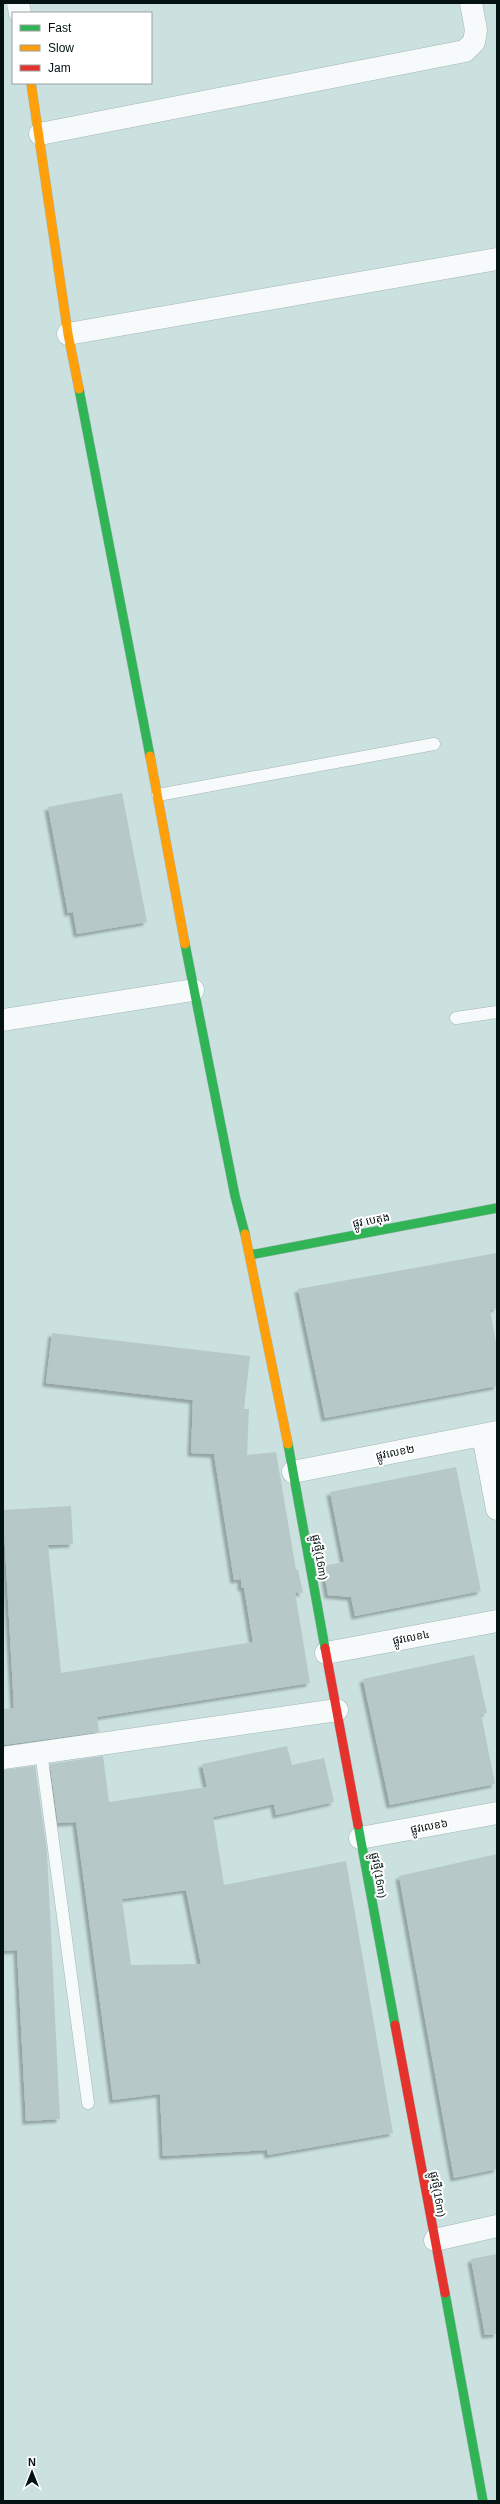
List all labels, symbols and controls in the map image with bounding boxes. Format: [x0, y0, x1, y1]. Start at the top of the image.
legend [12, 12, 152, 84]
text: Fast [48, 21, 72, 35]
text: Slow [48, 41, 74, 55]
text: Jam [48, 61, 71, 75]
street label: ផ្លូវ បេតុង [351, 1211, 391, 1234]
street label: ផ្លូវលេខ២ [375, 1442, 416, 1466]
street label: ផ្លូវថ្មី(16m) [306, 1533, 331, 1582]
street label: ផ្លូវលេខ៤ [391, 1627, 432, 1651]
street label: ផ្លូវលេខ៦ [409, 1817, 449, 1839]
street label: ផ្លូវថ្មី(16m) [365, 1851, 390, 1900]
street label: ផ្លូវថ្មី(16m) [424, 2170, 449, 2219]
north arrow [12, 2452, 52, 2492]
text: N [28, 2456, 36, 2468]

